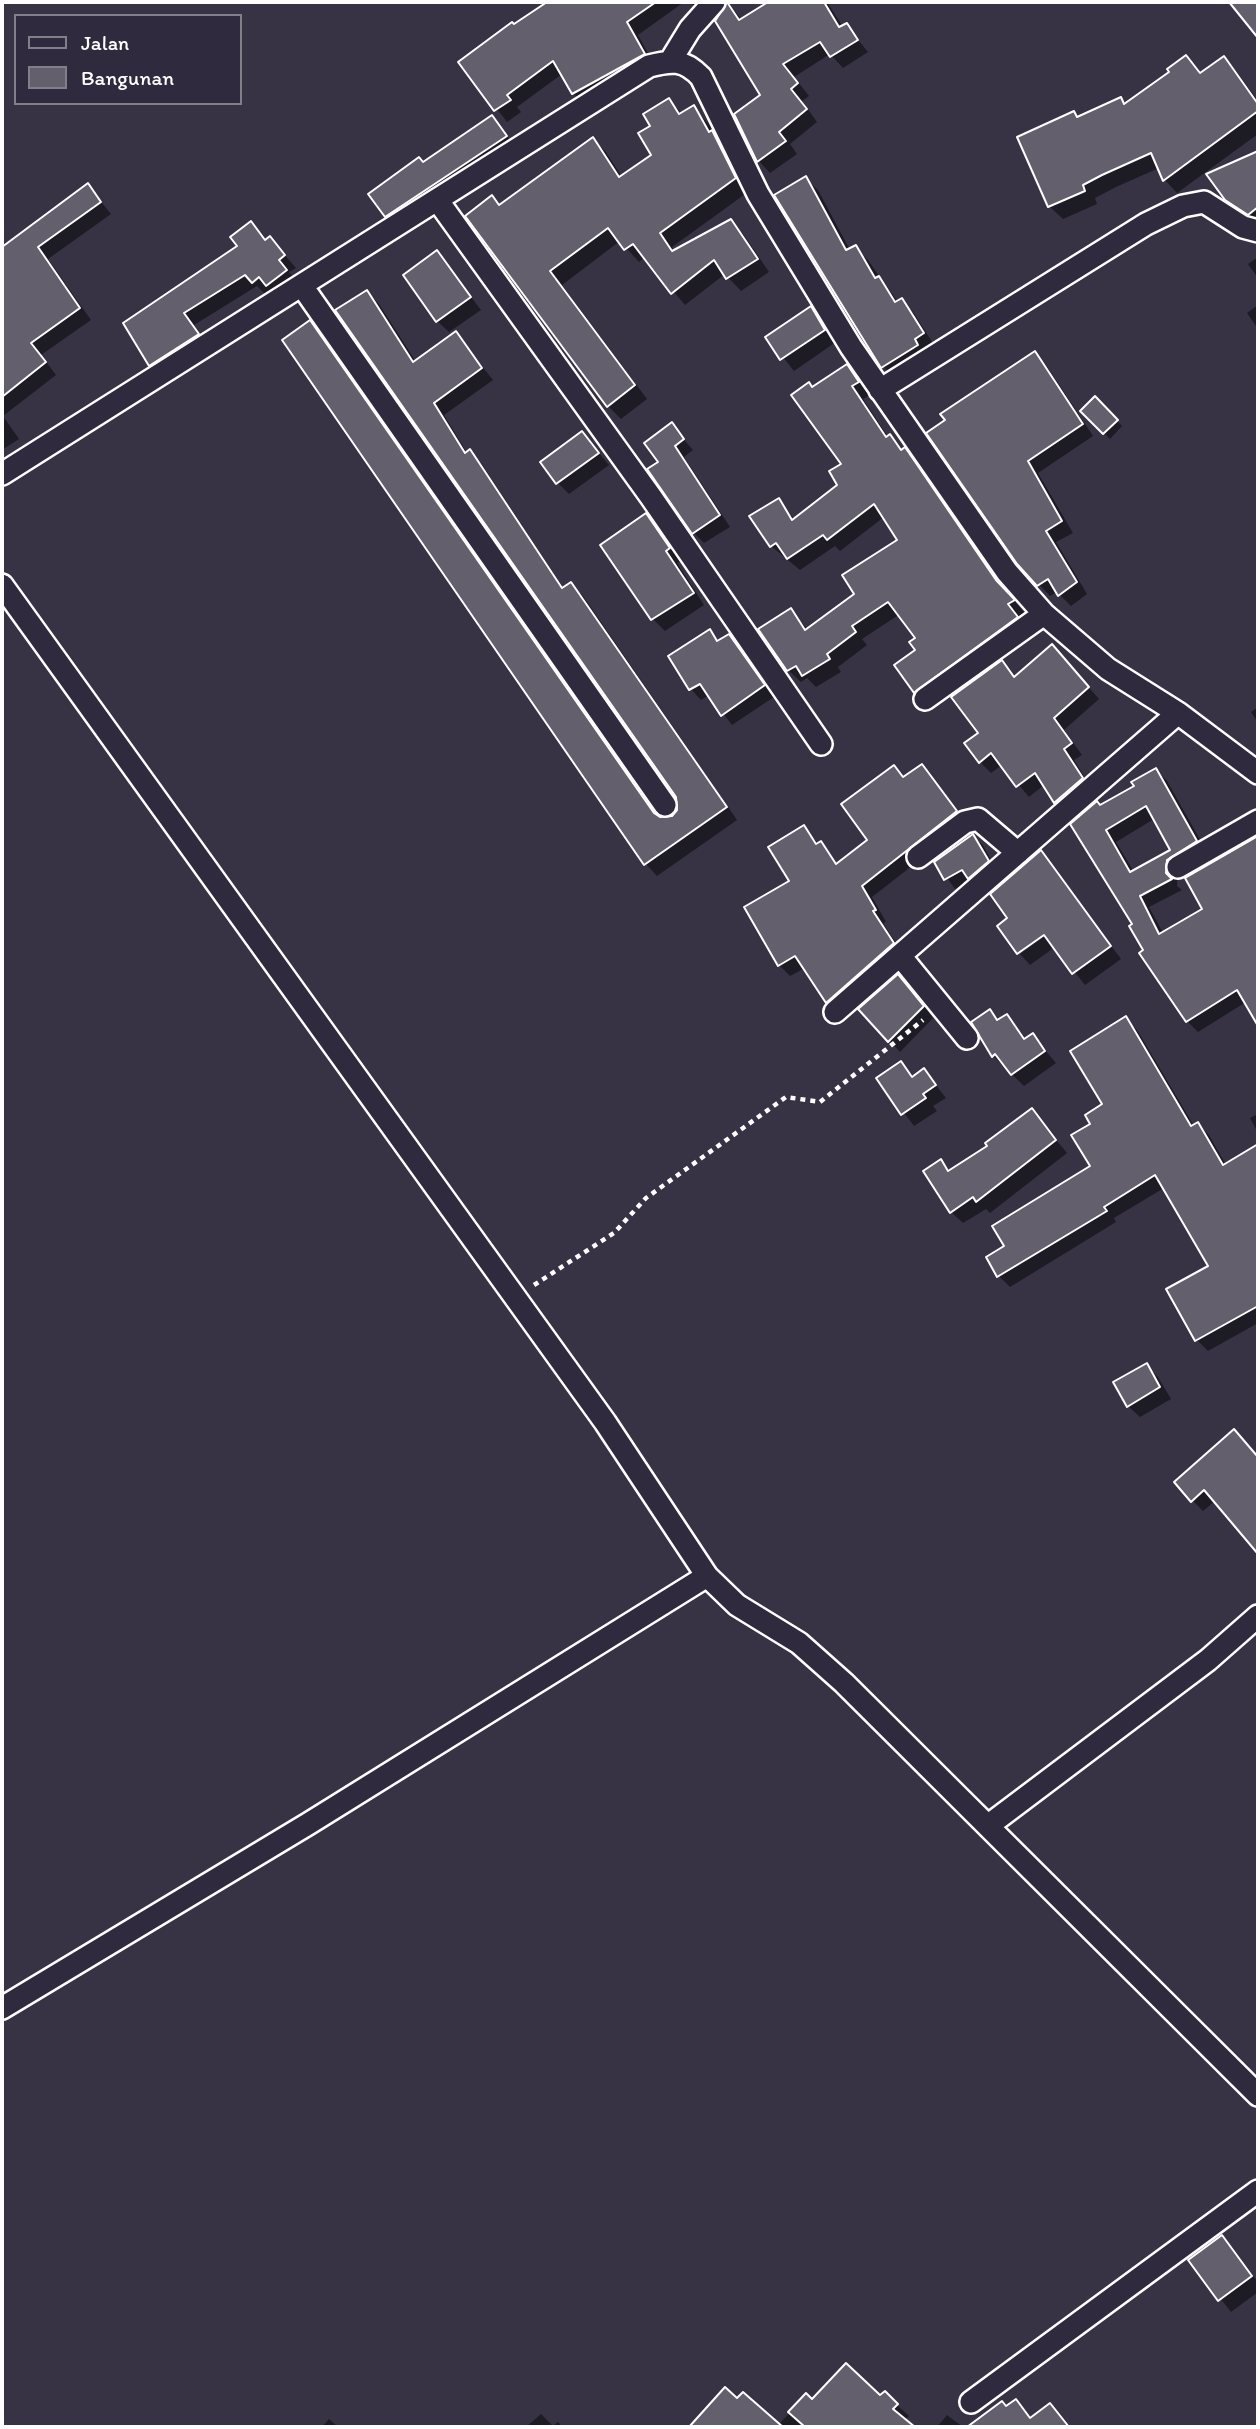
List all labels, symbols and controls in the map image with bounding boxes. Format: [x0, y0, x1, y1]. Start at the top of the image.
legend [14, 14, 242, 105]
text: Jalan [81, 30, 129, 55]
text: Bangunan [81, 65, 174, 90]

